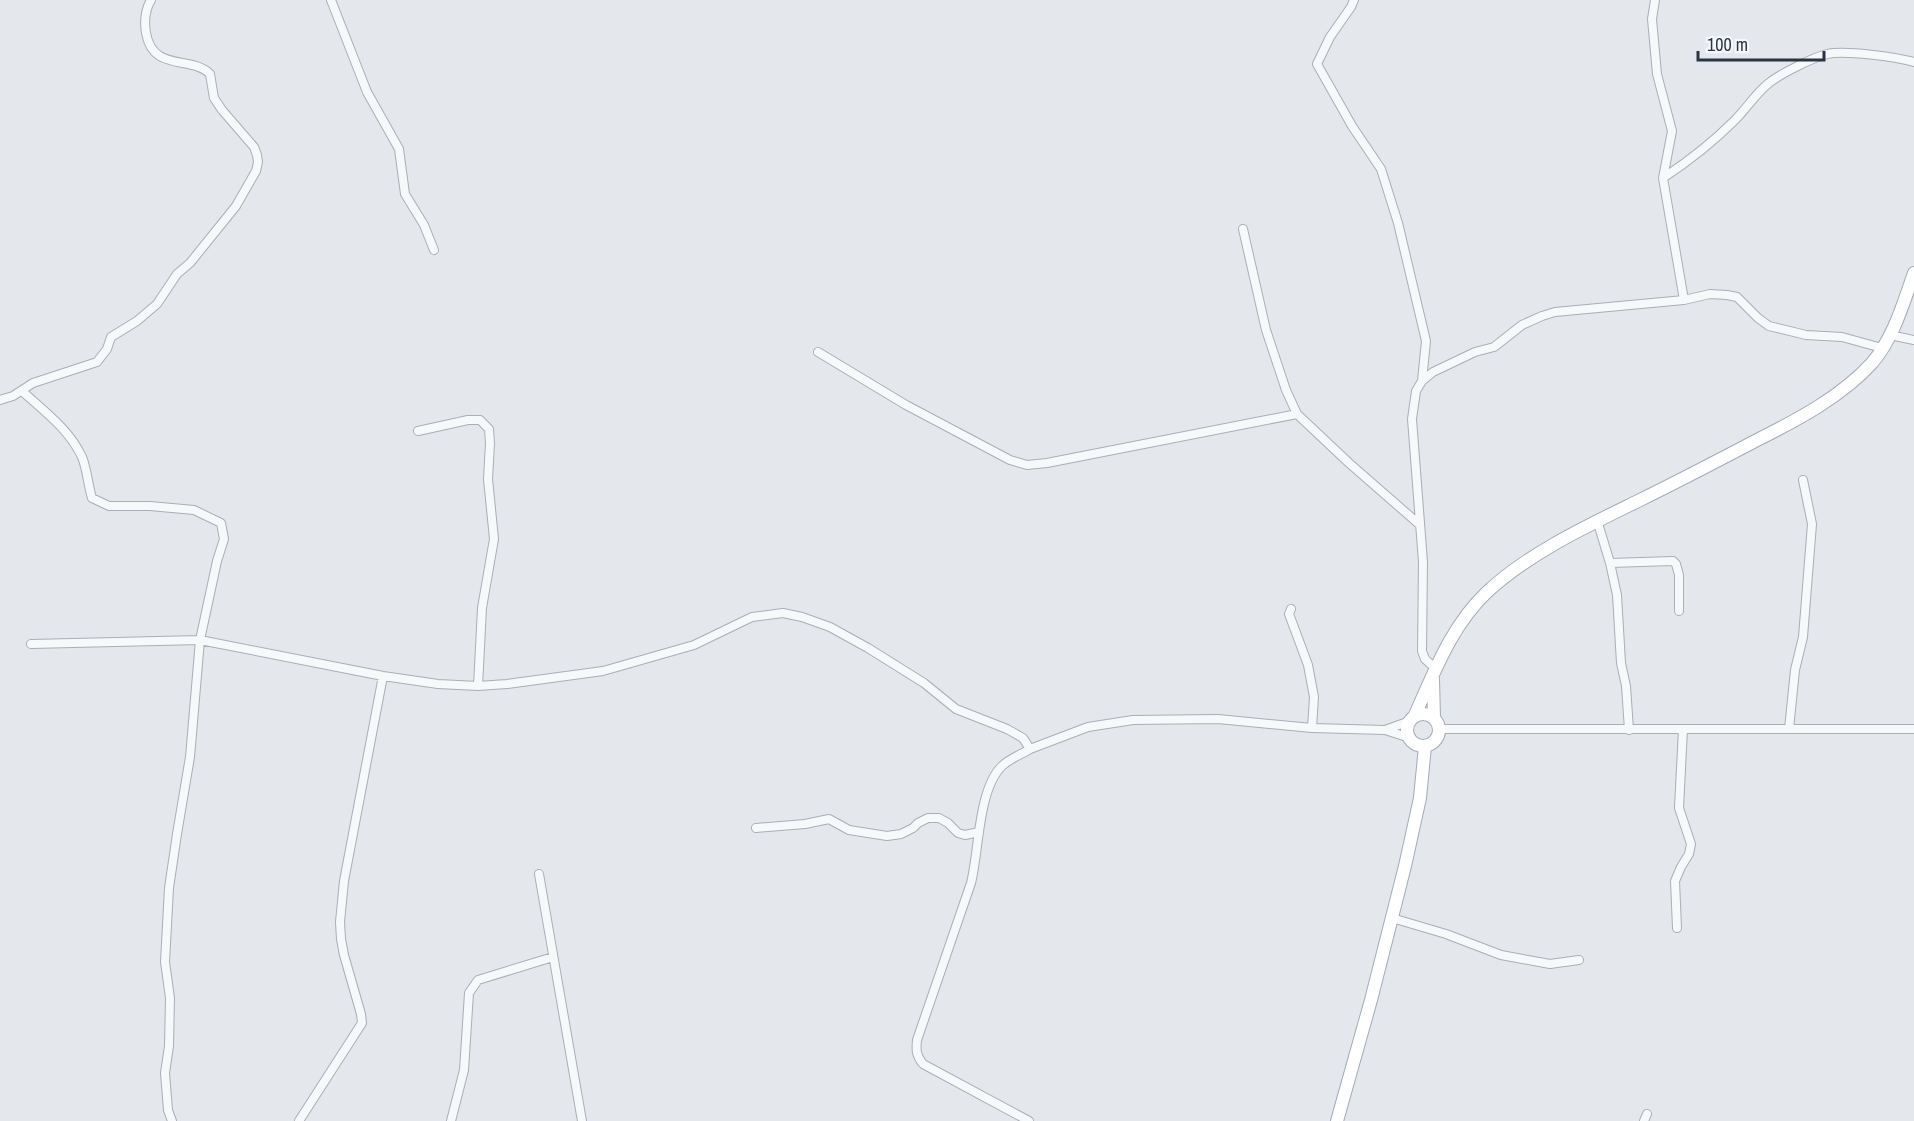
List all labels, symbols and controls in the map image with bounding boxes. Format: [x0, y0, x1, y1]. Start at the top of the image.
scale bar [1698, 24, 1824, 62]
text: 100 m [1707, 32, 1748, 57]

